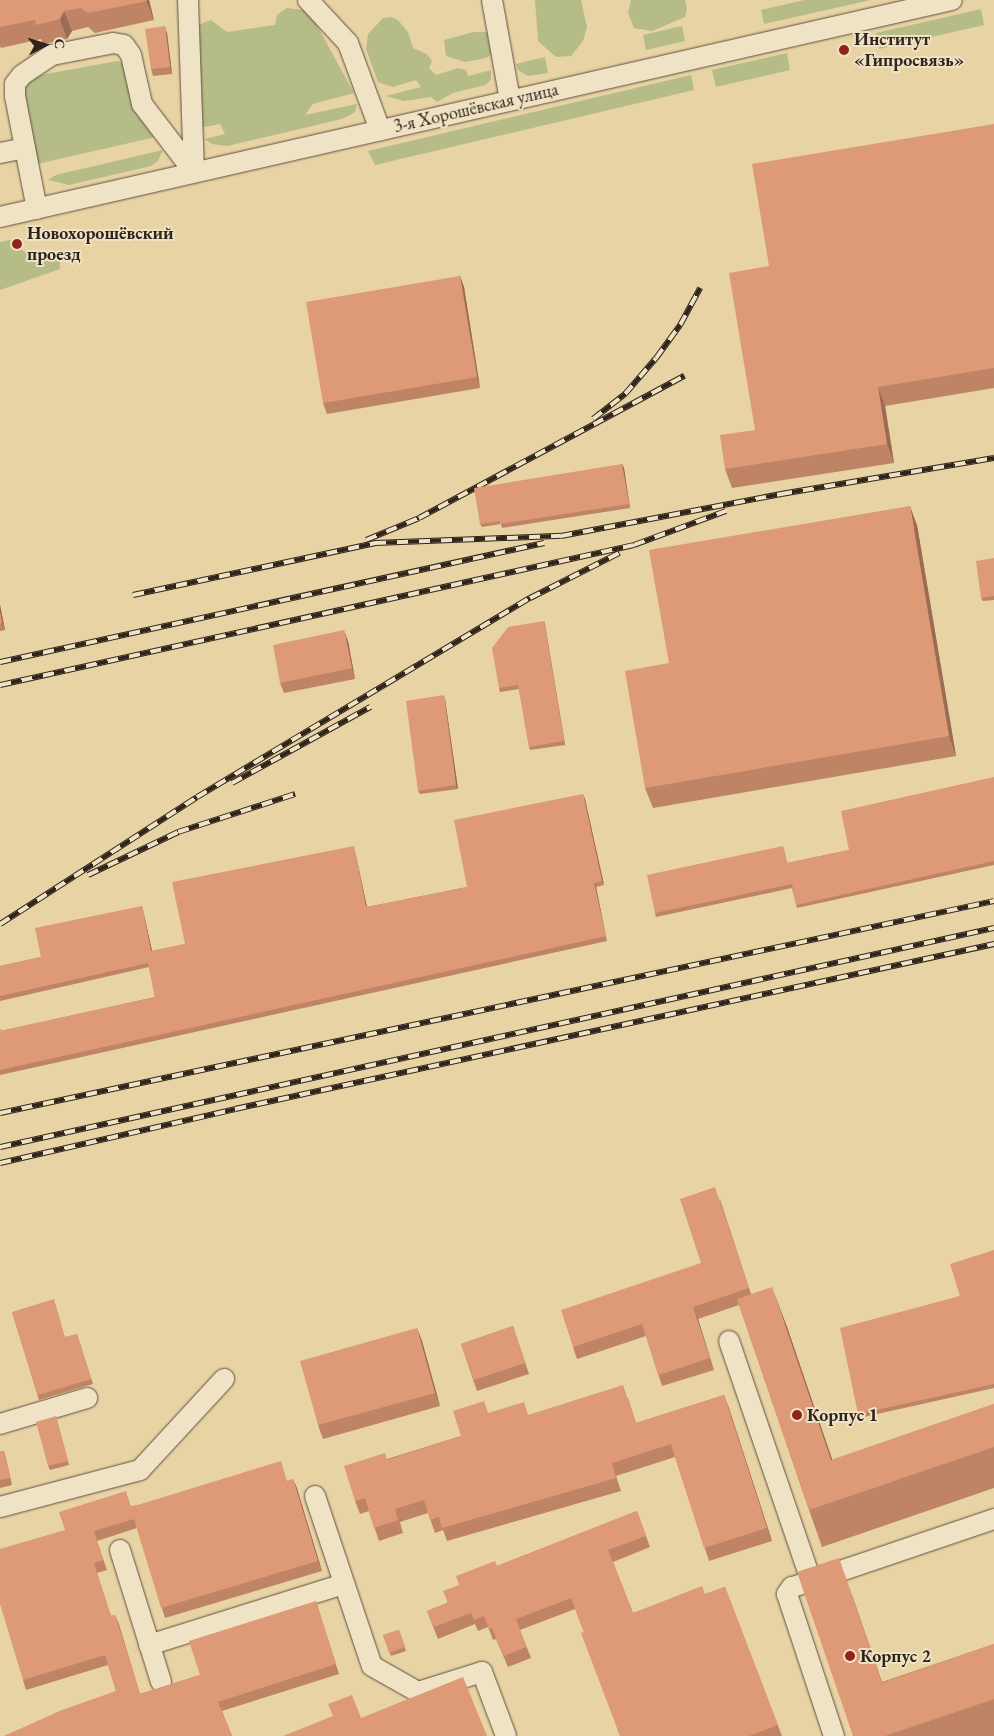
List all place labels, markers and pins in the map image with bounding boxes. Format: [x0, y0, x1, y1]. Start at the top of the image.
place label: Институт «Гипросвязь» [854, 29, 964, 72]
marker: Институт «Гипросвязь» [838, 44, 850, 56]
place label: Новохорошёвский проезд [27, 223, 174, 266]
marker: Новохорошёвский проезд [11, 238, 23, 250]
place label: Корпус 1 [807, 1404, 878, 1426]
marker: Корпус 1 [791, 1409, 803, 1421]
place label: Корпус 2 [860, 1645, 931, 1667]
marker: Корпус 2 [844, 1650, 856, 1662]

